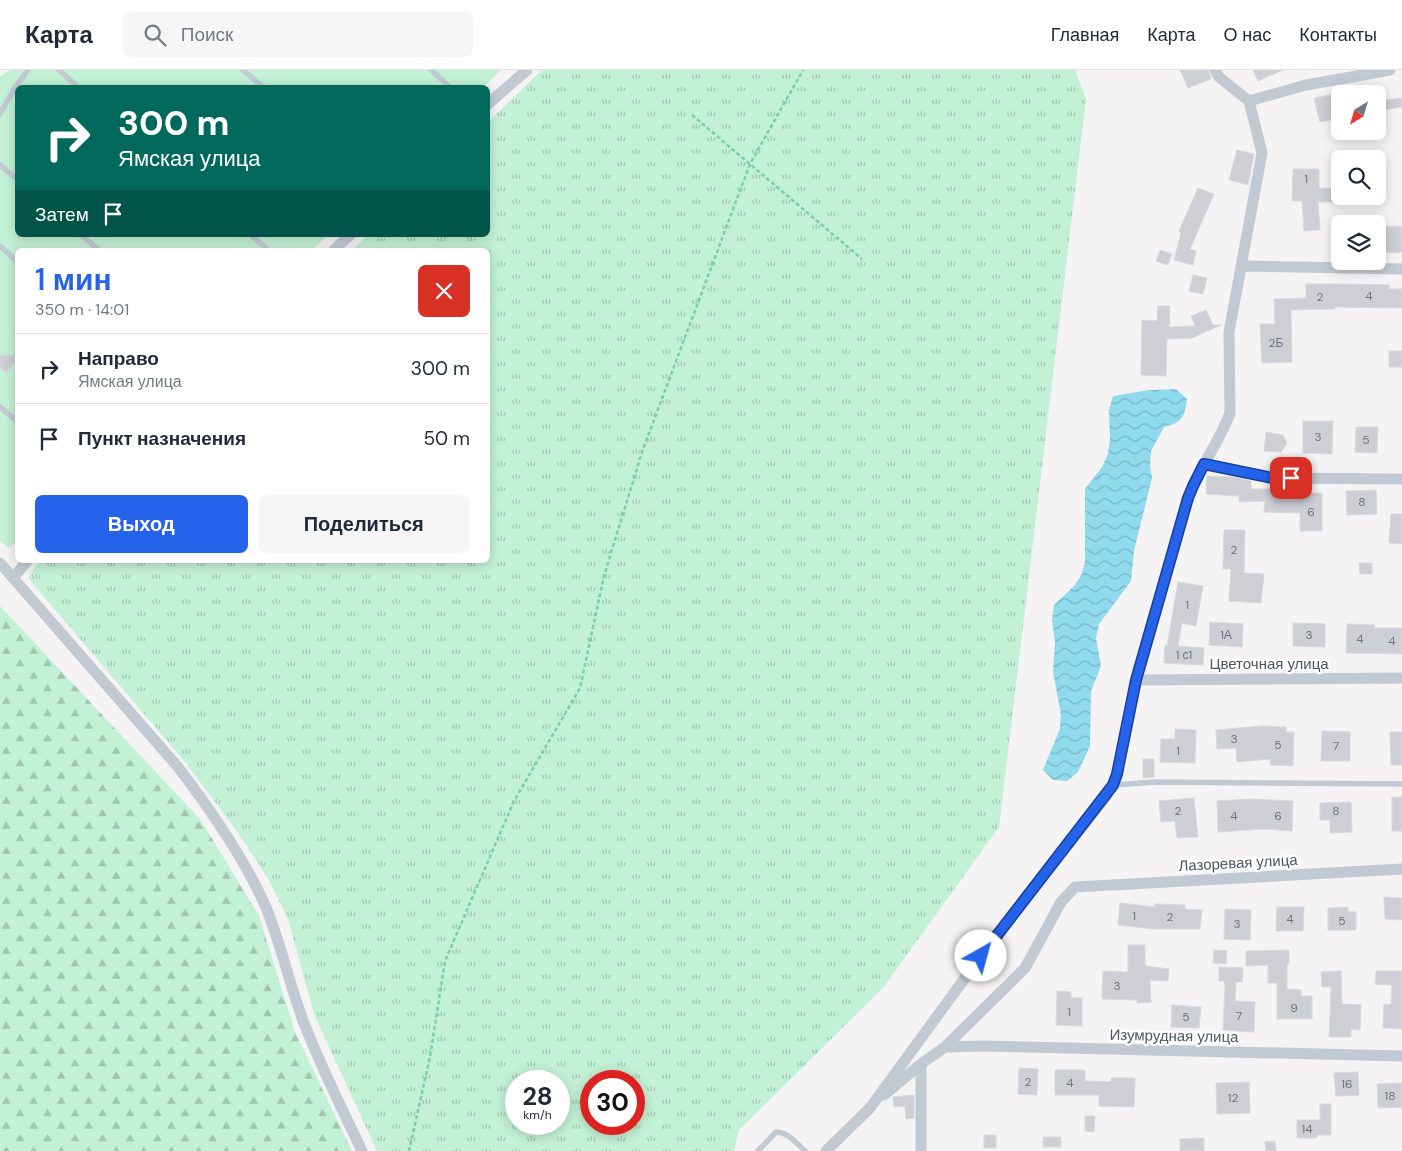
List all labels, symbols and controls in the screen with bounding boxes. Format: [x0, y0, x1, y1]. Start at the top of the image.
search box [123, 12, 473, 57]
text: Карта [25, 19, 93, 50]
icon: search [141, 21, 169, 49]
text: Поиск [181, 22, 233, 47]
text: Главная [1051, 23, 1119, 47]
text: Карта [1147, 23, 1196, 47]
text: О нас [1224, 23, 1271, 47]
text: Контакты [1299, 23, 1377, 47]
north arrow [1331, 85, 1386, 140]
map controls [1331, 85, 1386, 270]
text: 300 m [118, 100, 230, 146]
icon: right [35, 105, 100, 170]
text: Ямская улица [118, 144, 261, 173]
button: search [1331, 150, 1386, 205]
house number: 1 [1304, 171, 1308, 187]
icon: arrive [99, 200, 127, 228]
text: Затем [35, 202, 89, 227]
button: layers [1331, 215, 1386, 270]
text: 1 мин [35, 260, 112, 299]
button: close [418, 265, 470, 317]
house number: 4 [1365, 288, 1373, 304]
house number: 2 [1317, 289, 1324, 305]
text: 350 m · 14:01 [35, 299, 129, 320]
house number: 2Б [1269, 335, 1284, 351]
text: Направо [78, 346, 159, 371]
icon: right [35, 355, 63, 383]
text: 300 m [411, 356, 470, 381]
text: Ямская улица [78, 371, 182, 392]
icon: arrive [35, 425, 63, 453]
text: Пункт назначения [78, 426, 246, 451]
text: 50 m [423, 426, 470, 451]
house number: 3 [1314, 429, 1322, 445]
house number: 5 [1362, 432, 1370, 448]
pin [1270, 457, 1312, 499]
icon: arrive [1277, 464, 1305, 492]
house number: 8 [1358, 494, 1366, 510]
button: Выход [35, 495, 248, 553]
button: Поделиться [258, 495, 470, 553]
house number: 6 [1307, 504, 1315, 520]
house number: 2 [1231, 542, 1238, 558]
house number: 1 [1185, 597, 1189, 613]
house number: 1А [1220, 627, 1232, 643]
house number: 3 [1305, 627, 1313, 643]
house number: 4 [1356, 631, 1364, 647]
house number: 4 [1388, 633, 1396, 649]
house number: 1 с1 [1176, 647, 1192, 663]
street label: Цветочная улица [1209, 654, 1329, 674]
house number: 3 [1230, 731, 1238, 747]
house number: 5 [1274, 737, 1282, 753]
house number: 7 [1333, 738, 1339, 754]
house number: 1 [1176, 743, 1180, 759]
house number: 2 [1175, 803, 1182, 819]
house number: 8 [1332, 803, 1340, 819]
house number: 4 [1230, 808, 1238, 824]
house number: 6 [1274, 808, 1282, 824]
street label: Лазоревая улица [1178, 850, 1299, 876]
house number: 1 [1132, 908, 1136, 924]
house number: 2 [1167, 909, 1174, 925]
house number: 4 [1286, 911, 1294, 927]
house number: 5 [1338, 913, 1346, 929]
house number: 3 [1233, 916, 1241, 932]
position arrow [954, 929, 1006, 981]
house number: 3 [1113, 978, 1121, 994]
house number: 9 [1290, 1000, 1298, 1016]
house number: 1 [1067, 1004, 1071, 1020]
house number: 7 [1236, 1008, 1242, 1024]
house number: 5 [1182, 1009, 1190, 1025]
street label: Изумрудная улица [1109, 1025, 1239, 1047]
speed limit sign: 30 [580, 1070, 645, 1135]
house number: 2 [1025, 1074, 1032, 1090]
house number: 4 [1066, 1075, 1074, 1091]
house number: 16 [1341, 1076, 1353, 1092]
text: 28 [522, 1080, 553, 1113]
house number: 18 [1384, 1088, 1396, 1104]
house number: 12 [1228, 1090, 1238, 1106]
text: km/h [523, 1107, 552, 1123]
house number: 14 [1301, 1121, 1313, 1137]

